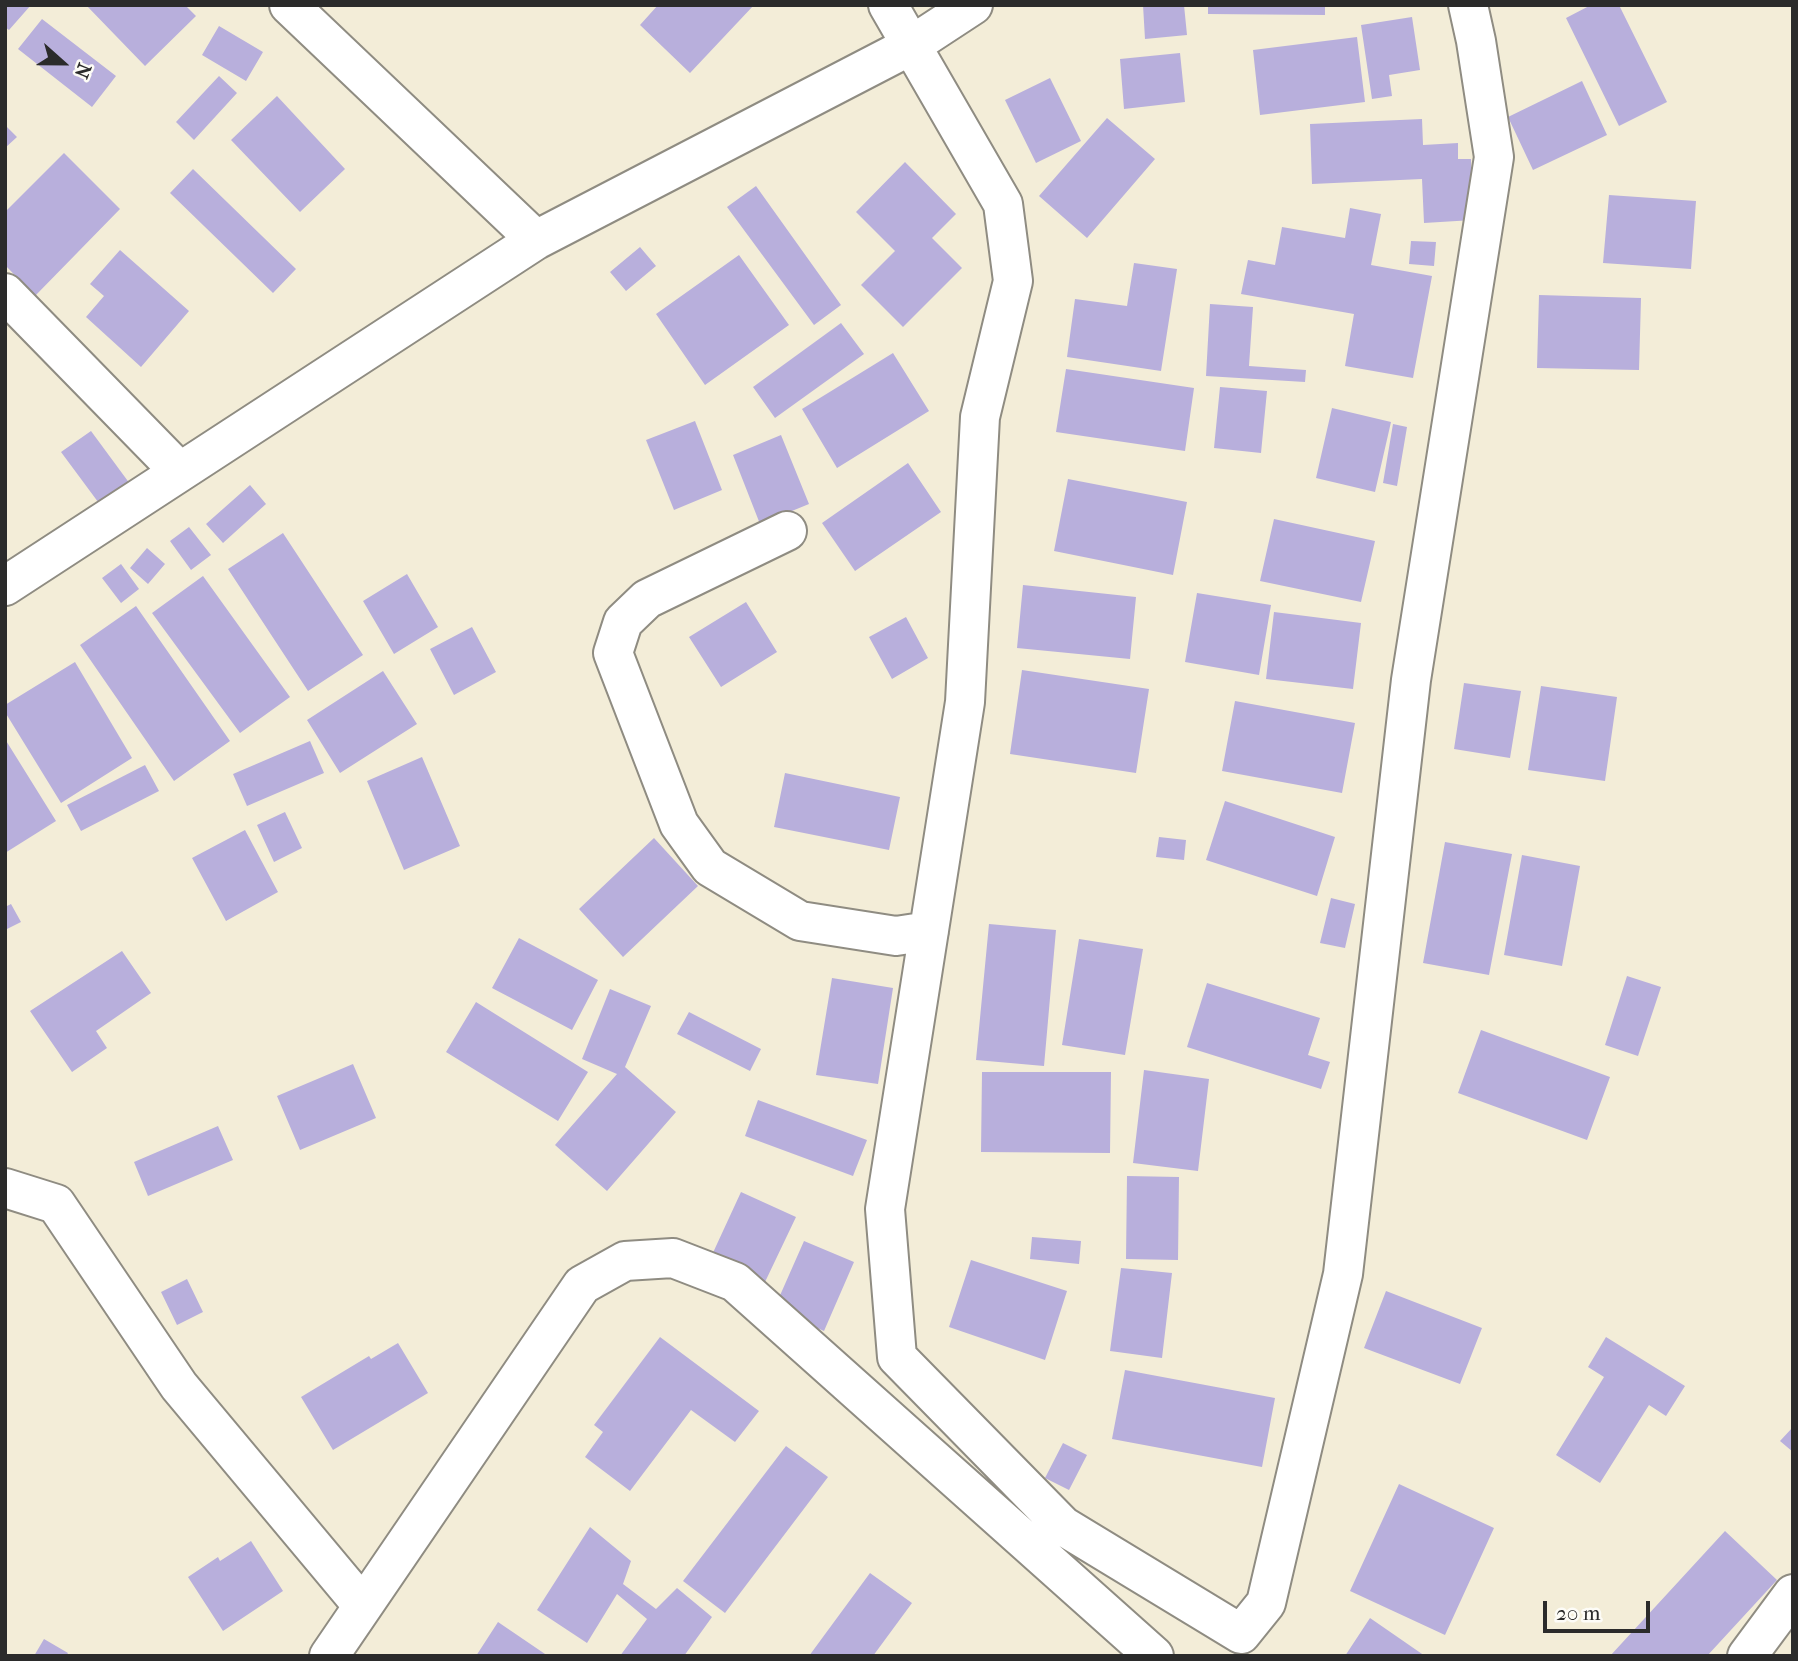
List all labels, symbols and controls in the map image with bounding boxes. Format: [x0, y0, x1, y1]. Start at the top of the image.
north arrow [28, 28, 98, 98]
text: N [70, 60, 95, 81]
scale bar [1546, 1588, 1653, 1632]
text: 20 m [1556, 1601, 1600, 1625]

